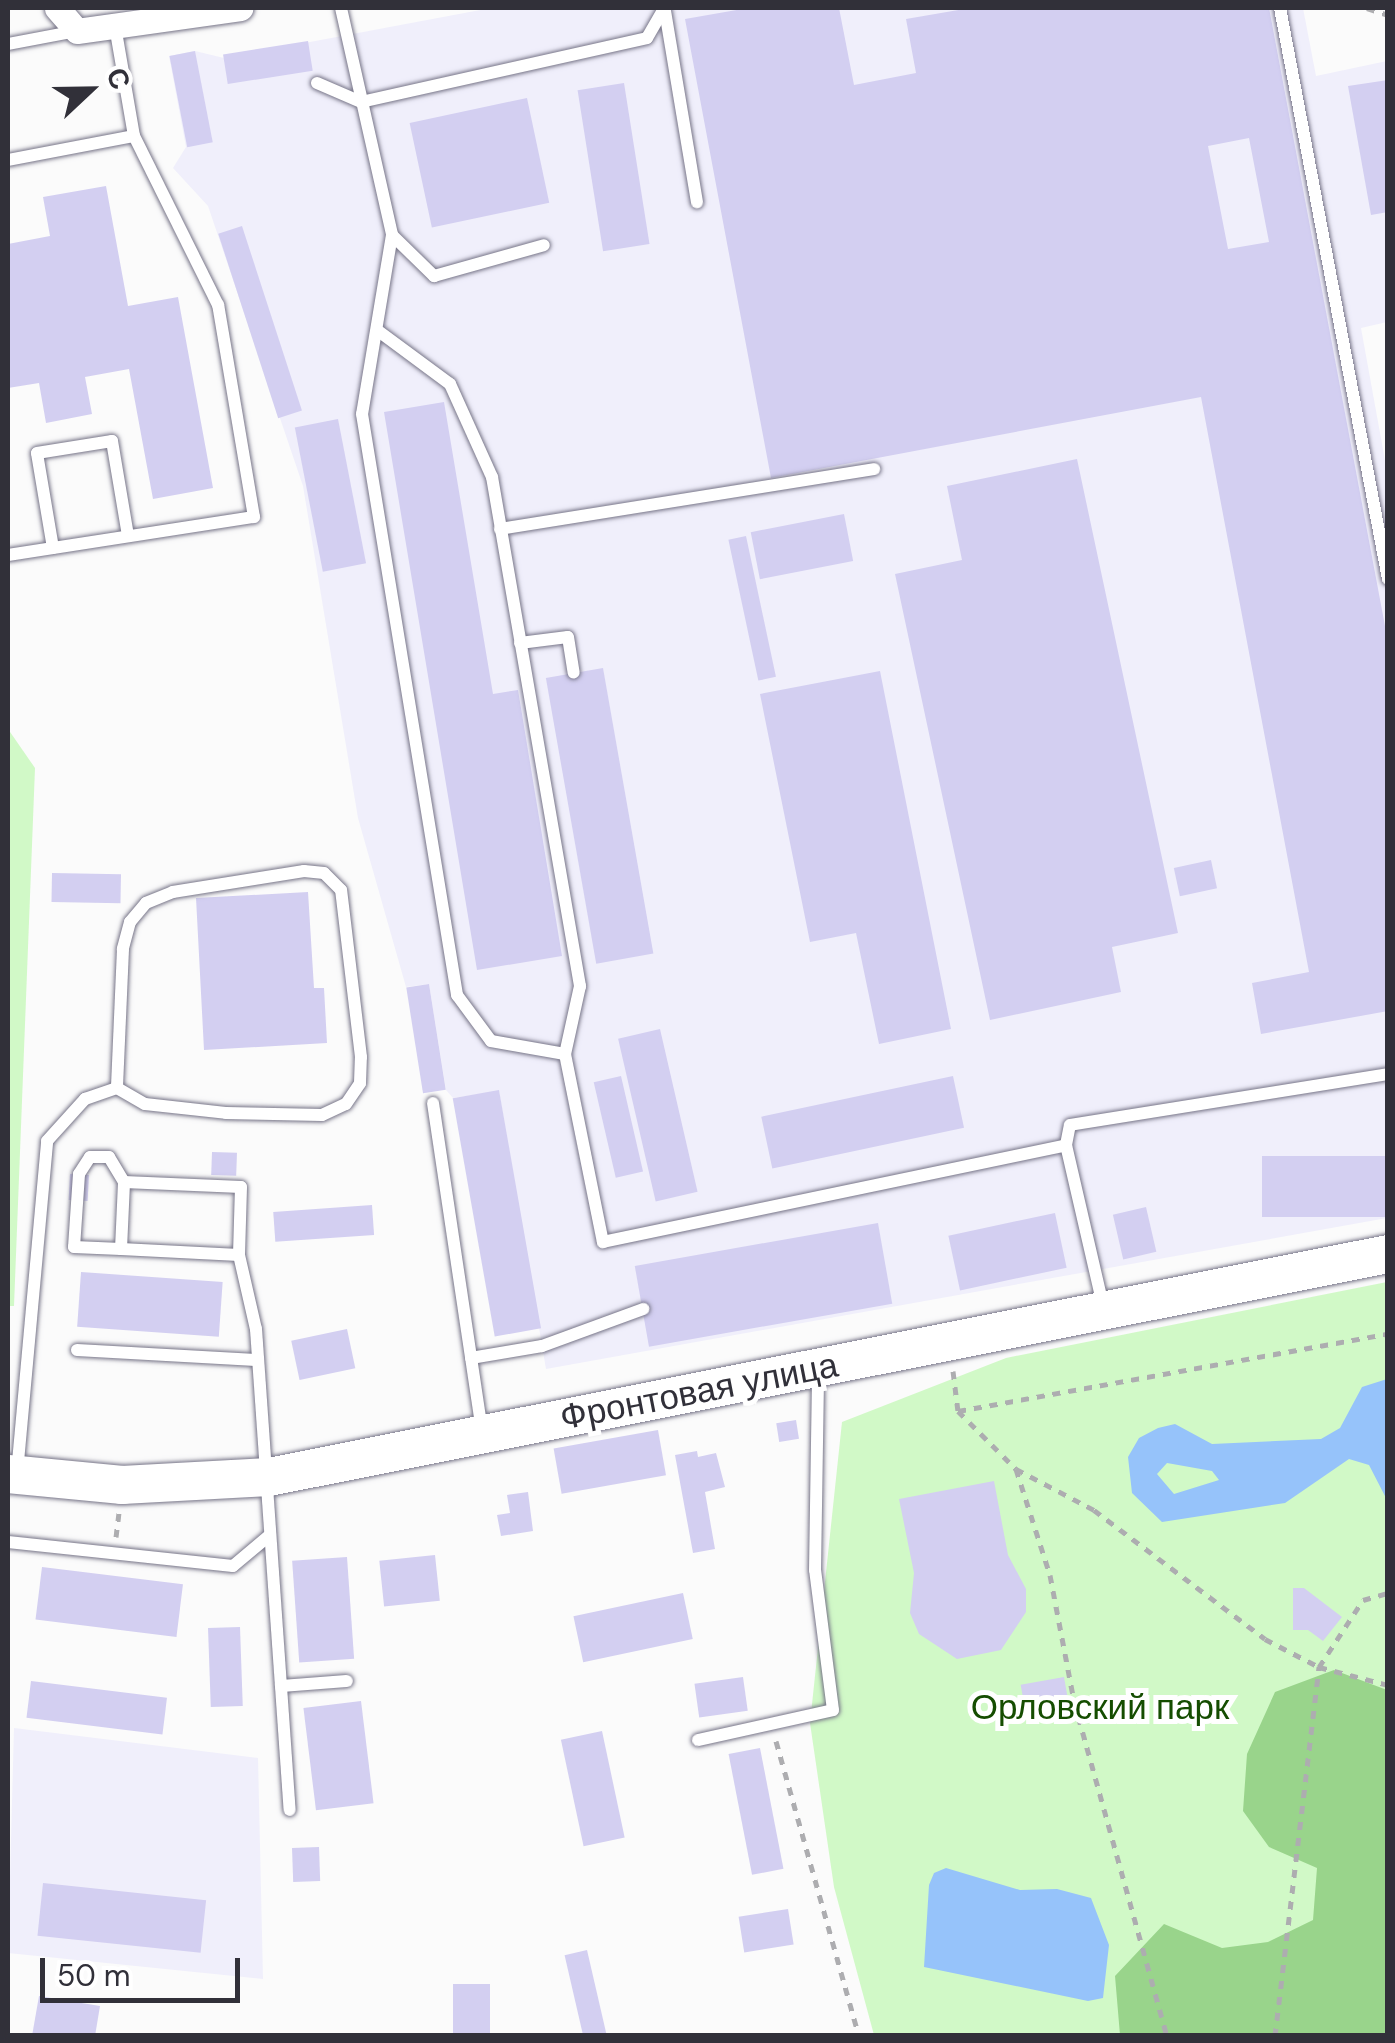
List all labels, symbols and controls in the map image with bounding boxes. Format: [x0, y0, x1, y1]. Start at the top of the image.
north arrow [40, 40, 140, 140]
text: С [97, 62, 139, 95]
street label: Фронтовая улица [557, 1343, 841, 1439]
park label: Орловский парк [971, 1686, 1229, 1728]
scale bar [45, 1938, 245, 2000]
text: 50 m [57, 1956, 131, 1995]

